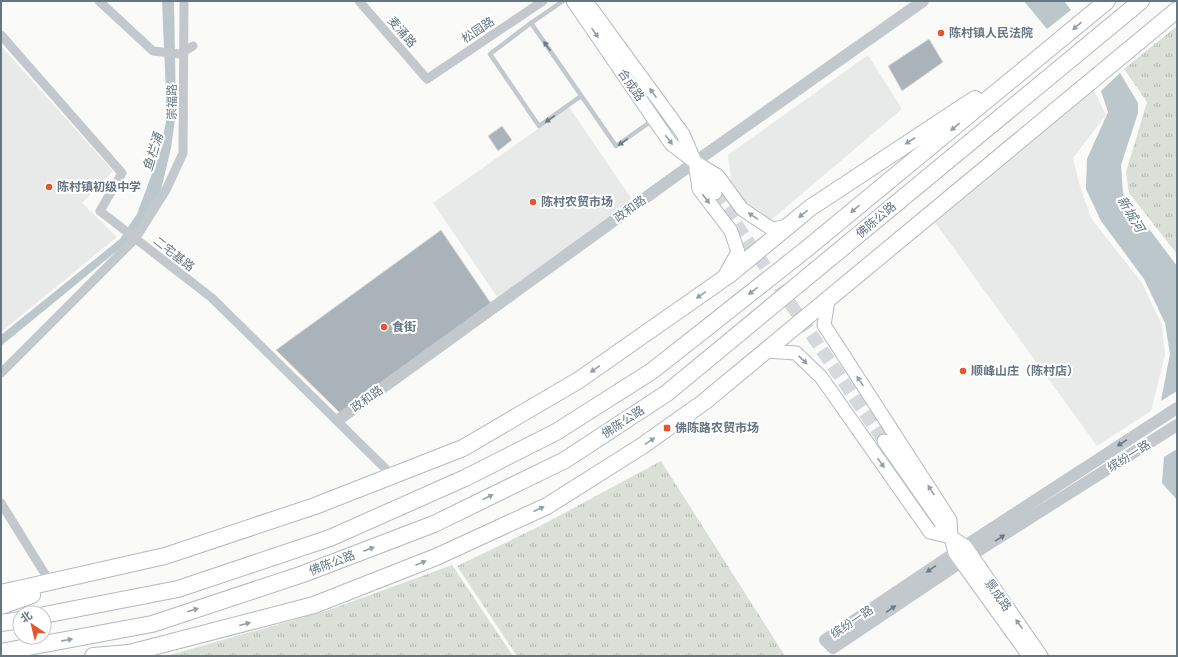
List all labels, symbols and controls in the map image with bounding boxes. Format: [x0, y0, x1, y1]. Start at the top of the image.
street label: 麦涌路 [384, 13, 420, 51]
street label: 松园路 [459, 13, 497, 47]
one-way arrow [1071, 21, 1082, 30]
place label: 陈村镇人民法院 [949, 25, 1033, 41]
one-way arrow [591, 28, 599, 38]
marker: 陈村镇人民法院 [936, 28, 946, 38]
one-way arrow [543, 41, 551, 51]
street label: 合成路 [614, 66, 648, 104]
street label: 崇福路 [164, 84, 180, 120]
one-way arrow [649, 88, 657, 99]
one-way arrow [544, 115, 555, 123]
one-way arrow [949, 122, 960, 131]
water label: 鱼栏涌 [139, 129, 167, 173]
one-way arrow [665, 135, 673, 145]
one-way arrow [904, 137, 916, 144]
one-way arrow [618, 138, 628, 146]
place label: 陈村镇初级中学 [57, 179, 141, 195]
marker: 陈村镇初级中学 [44, 182, 54, 192]
street label: 政和路 [611, 192, 649, 226]
one-way arrow [702, 193, 710, 204]
water label: 新城河 [1114, 193, 1150, 238]
place label: 陈村农贸市场 [541, 194, 613, 210]
marker: 陈村农贸市场 [528, 197, 538, 207]
street label: 佛陈公路 [852, 198, 900, 242]
one-way arrow [849, 205, 860, 214]
one-way arrow [798, 209, 808, 218]
one-way arrow [747, 213, 759, 220]
street label: 二宅基路 [150, 233, 198, 275]
one-way arrow [748, 287, 759, 295]
one-way arrow [696, 291, 707, 299]
place label: 食街 [392, 319, 416, 335]
marker: 食街 [379, 322, 389, 332]
one-way arrow [798, 355, 808, 365]
place label: 顺峰山庄（陈村店） [971, 363, 1079, 379]
one-way arrow [590, 365, 600, 373]
marker: 顺峰山庄（陈村店） [958, 366, 968, 376]
one-way arrow [856, 376, 864, 386]
street label: 政和路 [348, 382, 386, 416]
street label: 佛陈公路 [599, 402, 647, 442]
place label: 佛陈路农贸市场 [675, 420, 759, 436]
marker: 佛陈路农贸市场 [662, 423, 672, 433]
street label: 缤纷一路 [1104, 436, 1154, 476]
one-way arrow [644, 437, 655, 445]
one-way arrow [1116, 439, 1127, 447]
one-way arrow [877, 458, 885, 468]
one-way arrow [927, 484, 934, 496]
one-way arrow [482, 494, 494, 501]
one-way arrow [533, 506, 545, 512]
one-way arrow [994, 534, 1006, 541]
one-way arrow [363, 545, 375, 551]
street label: 佛陈公路 [307, 547, 357, 579]
one-way arrow [415, 560, 427, 566]
one-way arrow [926, 565, 937, 573]
street label: 景成路 [981, 576, 1015, 614]
street label: 缤纷一路 [828, 602, 876, 642]
north arrow [12, 605, 52, 645]
one-way arrow [886, 605, 897, 613]
one-way arrow [187, 607, 199, 613]
text: 北 [18, 608, 35, 626]
one-way arrow [1015, 619, 1023, 629]
one-way arrow [239, 621, 251, 627]
one-way arrow [61, 636, 73, 642]

